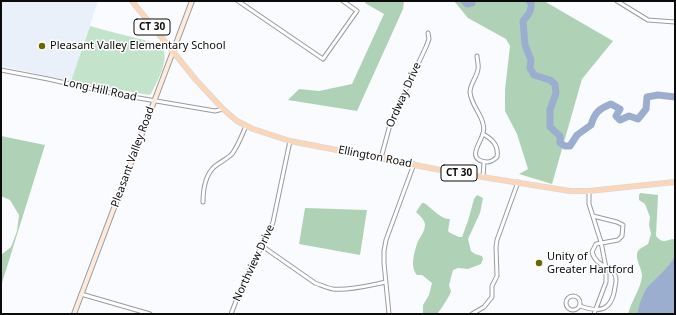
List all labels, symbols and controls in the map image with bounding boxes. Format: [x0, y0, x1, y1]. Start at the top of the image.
road number: CT 30 [134, 19, 170, 35]
place label: Pleasant Valley Elementary School [50, 39, 225, 53]
marker: Pleasant Valley Elementary School [37, 41, 47, 51]
street label: Ordway Drive [384, 60, 424, 130]
street label: Long Hill Road [62, 76, 138, 104]
street label: Pleasant Valley Road [109, 105, 157, 209]
street label: Ellington Road [337, 143, 413, 171]
road number: CT 30 [441, 165, 477, 181]
street label: Northview Drive [230, 222, 278, 304]
place label: Unity of Greater Hartford [547, 250, 634, 276]
marker: Unity of Greater Hartford [534, 258, 544, 268]

